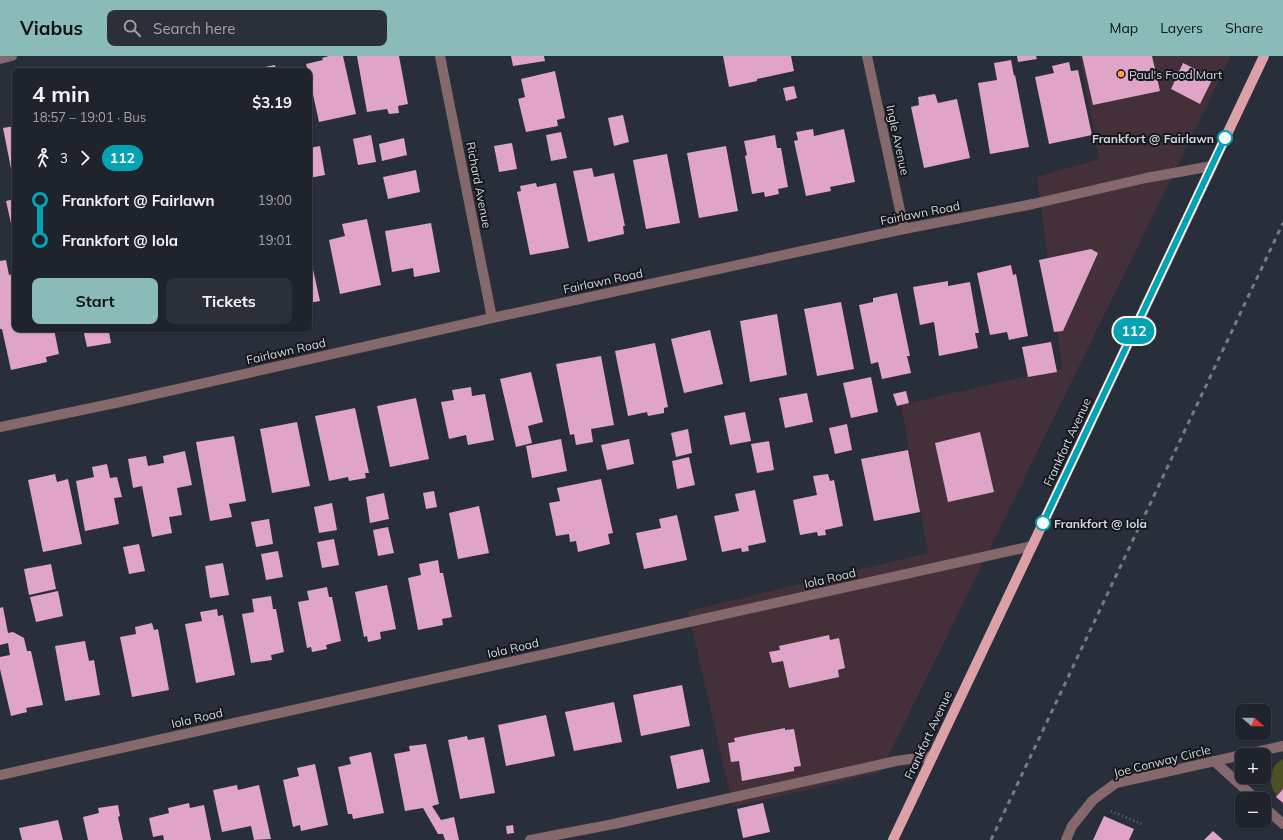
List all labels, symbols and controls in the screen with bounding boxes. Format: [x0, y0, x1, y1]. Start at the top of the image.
search box [107, 10, 387, 46]
text: Viabus [20, 16, 83, 40]
icon: search [121, 17, 143, 39]
text: Search here [153, 19, 236, 38]
text: Map [1109, 19, 1138, 37]
text: Layers [1160, 19, 1203, 37]
text: Share [1225, 19, 1263, 37]
place label: Paul's Food Mart [1129, 67, 1222, 82]
marker: Paul's Food Mart [1116, 69, 1126, 79]
text: 4 min [32, 80, 90, 108]
text: $3.19 [252, 93, 292, 112]
street label: Ingle Avenue [883, 103, 913, 177]
text: 18:57 – 19:01 · Bus [32, 109, 146, 125]
marker: Frankfort @ Fairlawn [1217, 130, 1233, 146]
place label: Frankfort @ Fairlawn [1092, 131, 1214, 146]
street label: Richard Avenue [463, 141, 495, 229]
icon: walk [32, 147, 54, 169]
icon: forward [74, 147, 96, 169]
text: 112 [110, 149, 135, 167]
text: 3 [60, 150, 68, 166]
text: Frankfort @ Fairlawn [62, 191, 215, 210]
text: 19:00 [258, 192, 292, 208]
street label: Fairlawn Road [879, 198, 961, 228]
text: Frankfort @ Iola [62, 231, 178, 250]
text: 19:01 [258, 232, 292, 248]
street label: Fairlawn Road [562, 265, 644, 297]
button: Start [32, 278, 158, 324]
button: Tickets [166, 278, 292, 324]
line badge: 112 [1111, 318, 1157, 344]
text: 112 [1121, 322, 1147, 340]
street label: Fairlawn Road [245, 335, 327, 367]
street label: Frankfort Avenue [1040, 395, 1094, 489]
marker: Frankfort @ Iola [1035, 515, 1051, 531]
place label: Frankfort @ Iola [1054, 516, 1147, 531]
street label: Iola Road [803, 565, 857, 591]
street label: Iola Road [486, 635, 540, 661]
street label: Frankfort Avenue [901, 688, 955, 782]
north arrow [1235, 704, 1271, 740]
map controls [1235, 704, 1271, 828]
street label: Iola Road [170, 705, 224, 731]
street label: Joe Conway Circle [1112, 742, 1212, 780]
button: + [1235, 748, 1271, 784]
button: − [1235, 792, 1271, 828]

